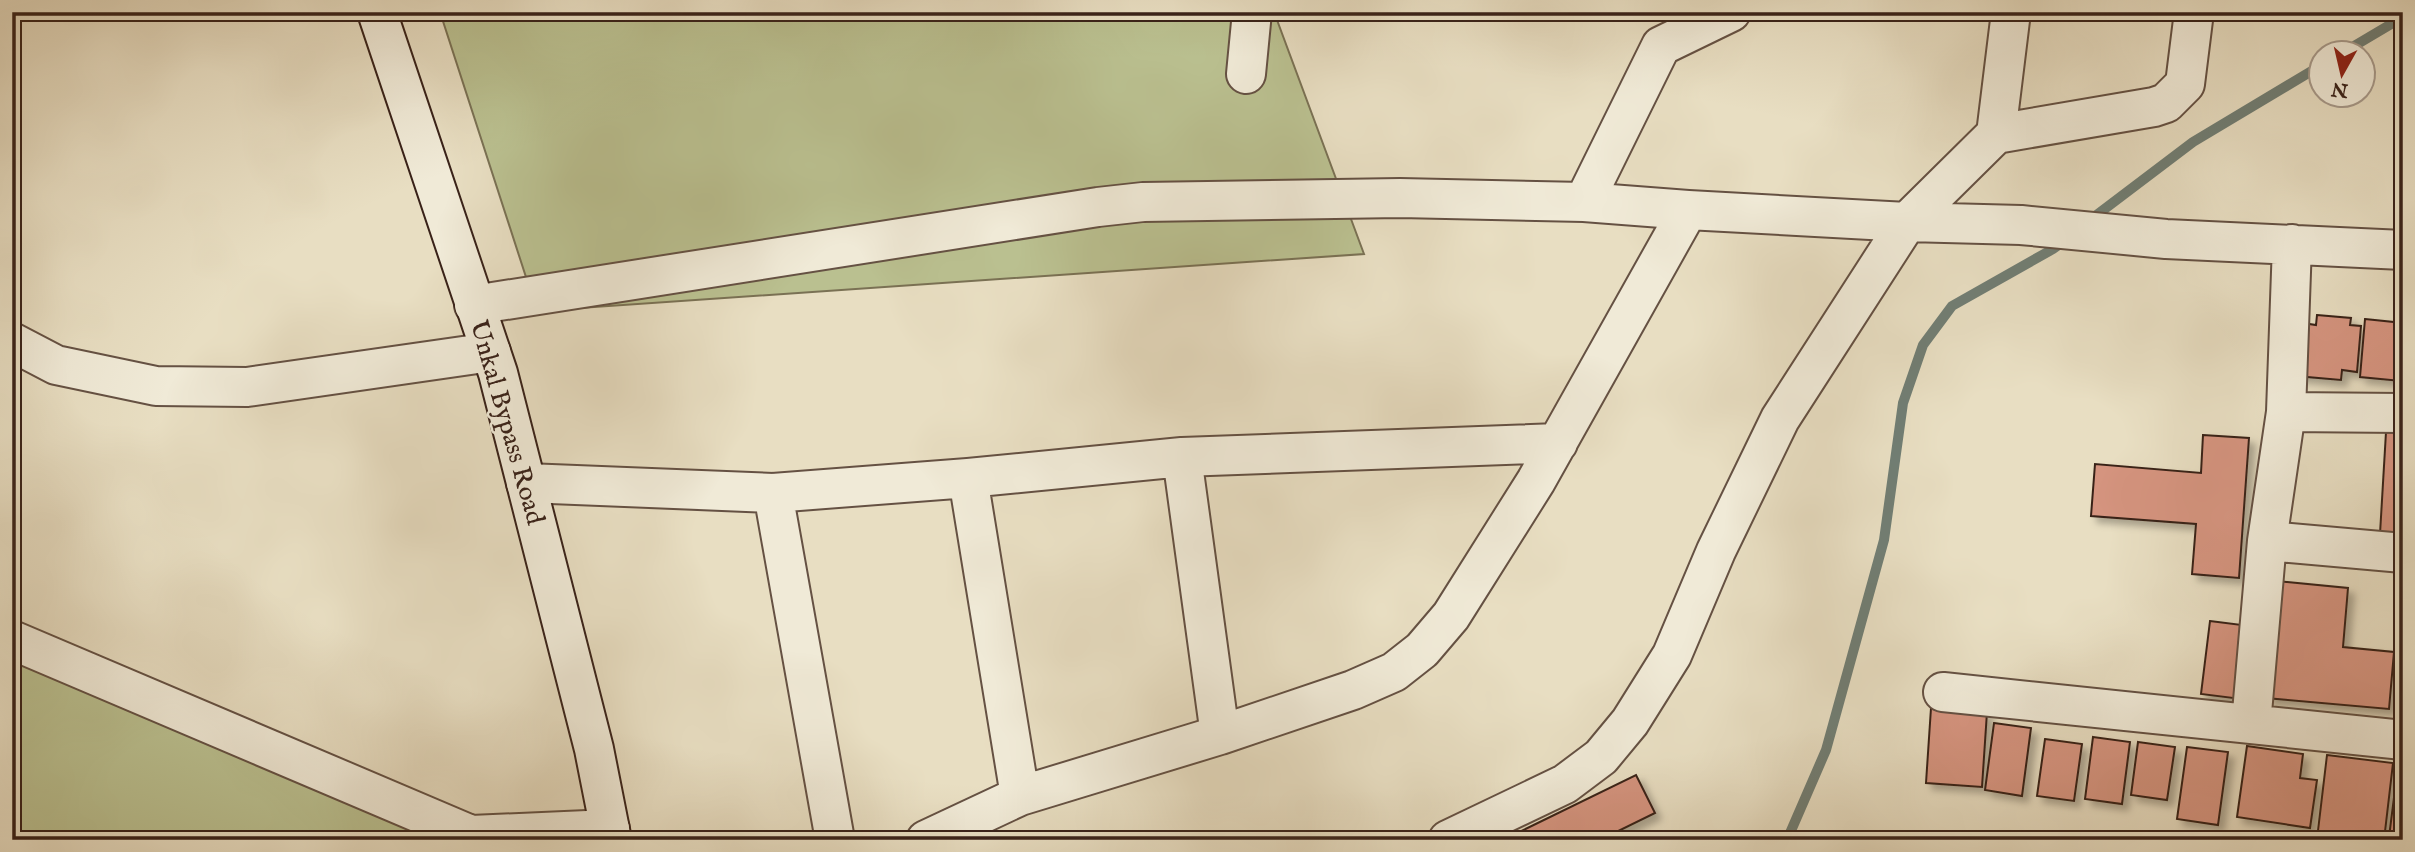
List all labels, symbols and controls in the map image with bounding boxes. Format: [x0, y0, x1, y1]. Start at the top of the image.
north arrow [2306, 38, 2376, 108]
text: N [2330, 76, 2351, 102]
street label: Unkal Bypass Road [462, 316, 552, 529]

